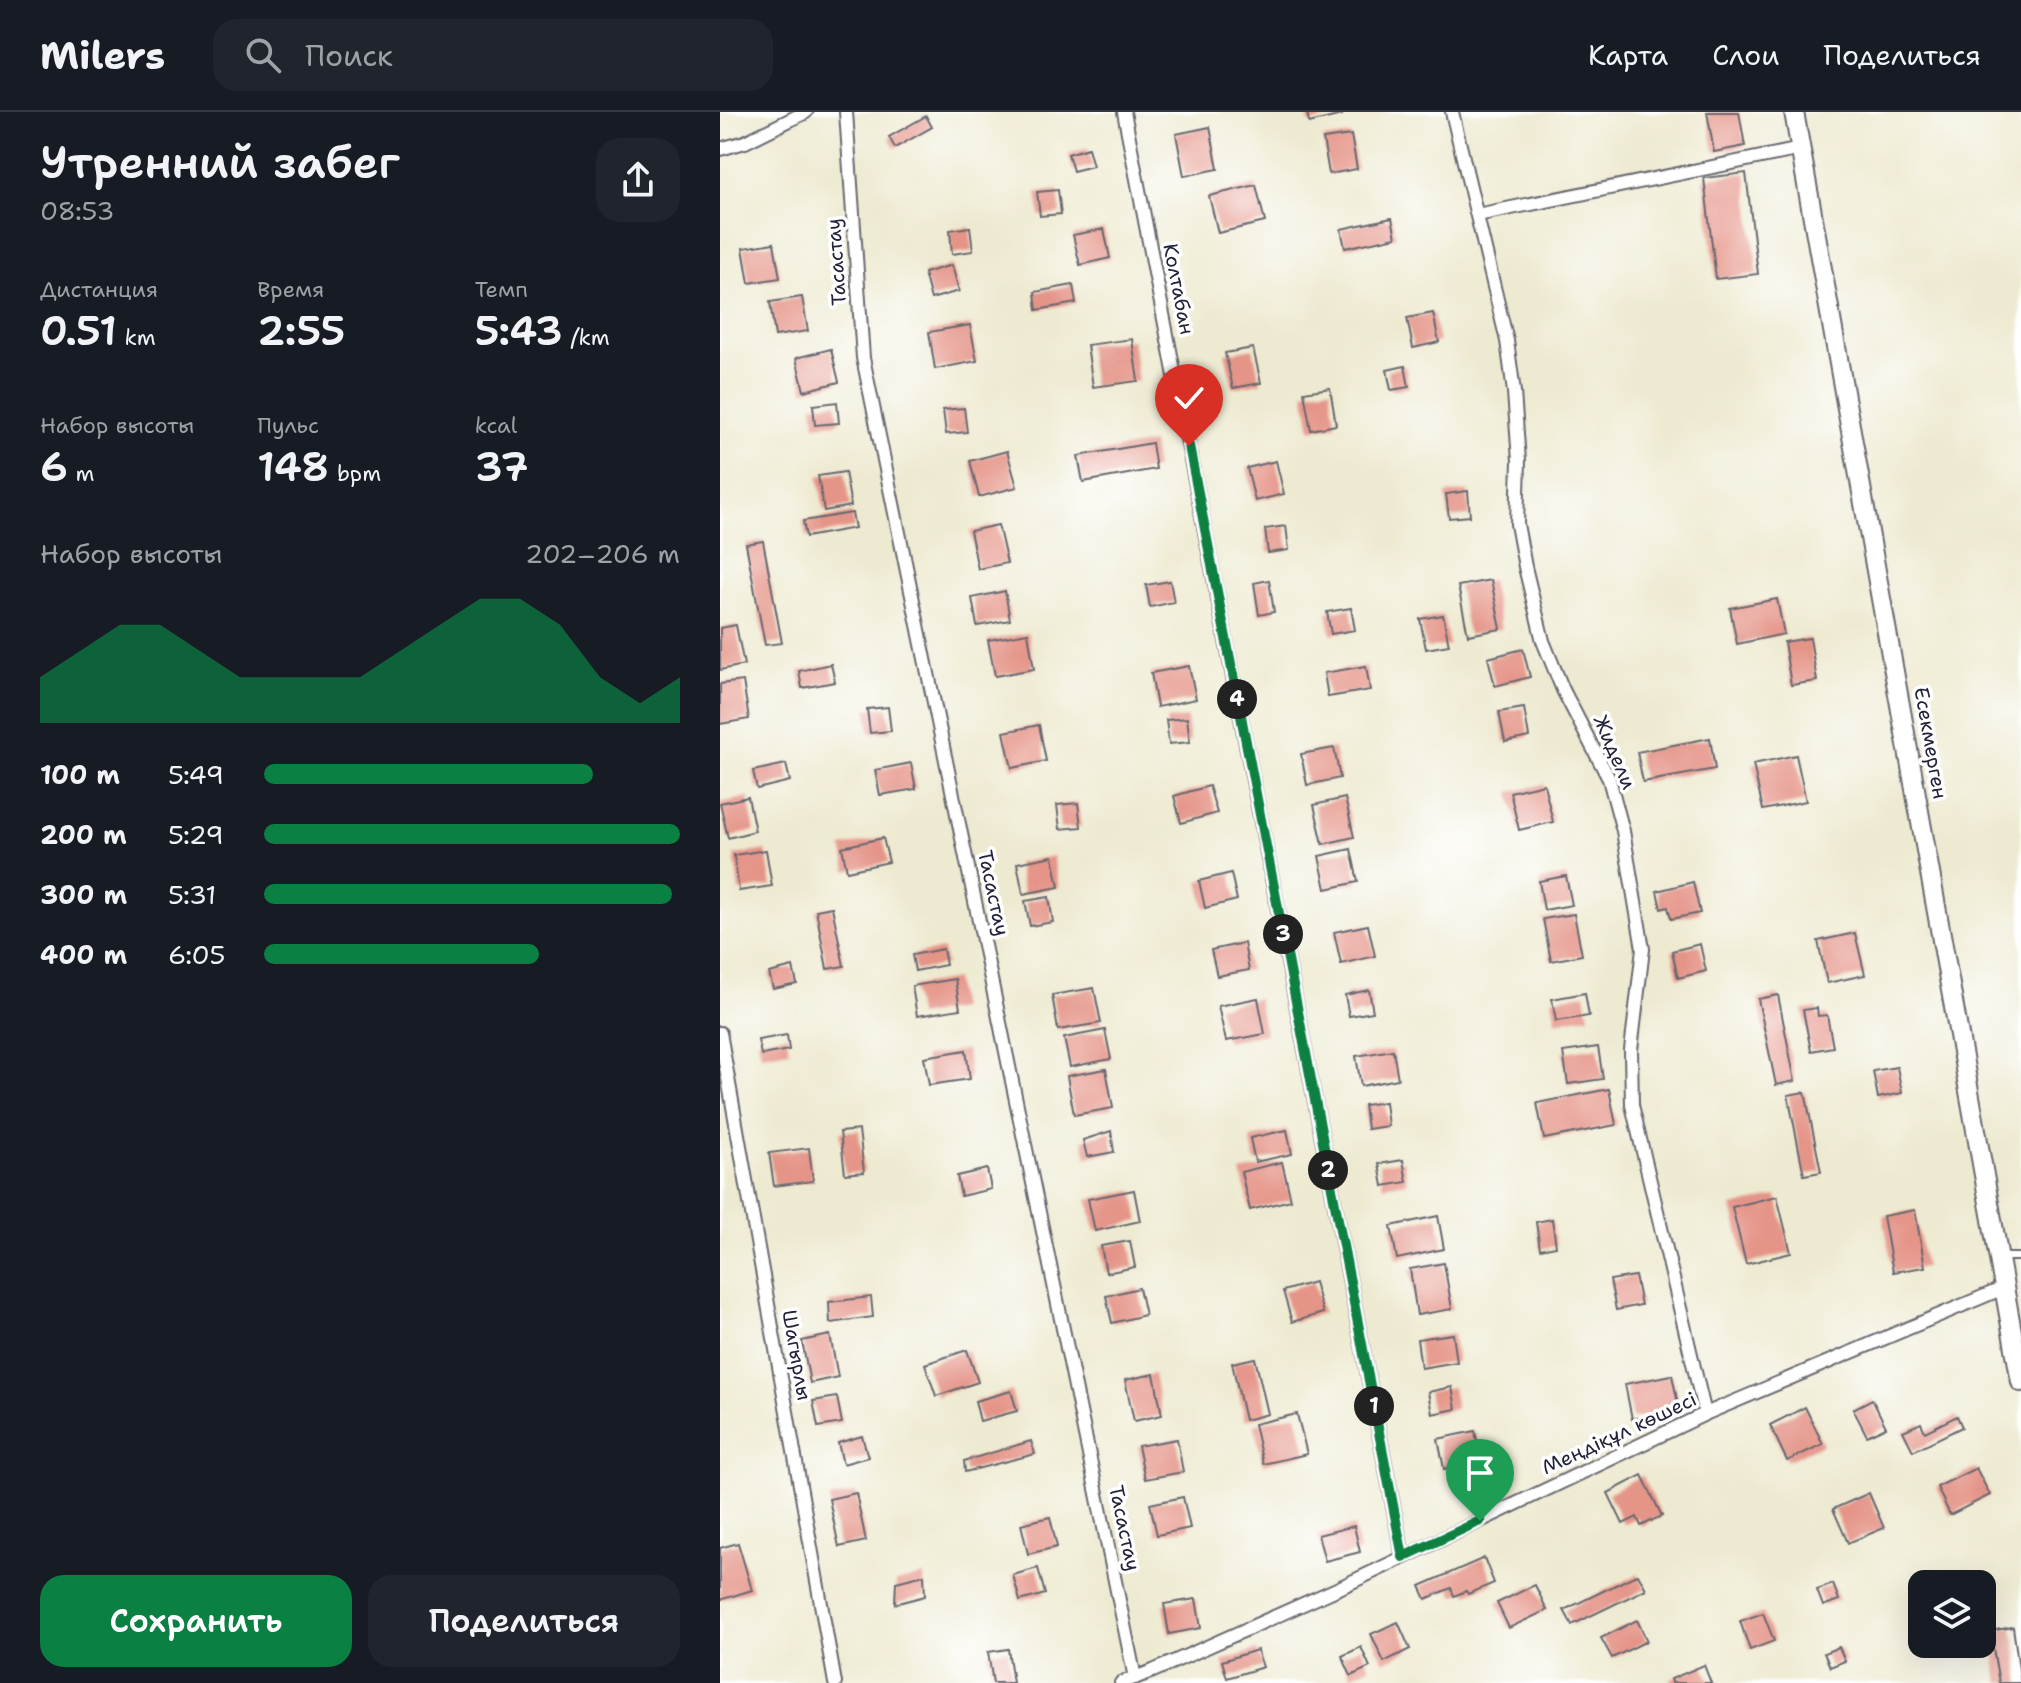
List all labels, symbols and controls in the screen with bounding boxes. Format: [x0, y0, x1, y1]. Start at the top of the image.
search box [213, 19, 773, 91]
text: Milers [40, 30, 165, 81]
icon: search [241, 33, 285, 77]
text: Поиск [305, 35, 393, 76]
text: Карта [1588, 36, 1668, 74]
text: Слои [1712, 36, 1779, 74]
text: Поделиться [1823, 36, 1981, 74]
text: Утренний забег [40, 133, 400, 192]
button: share [596, 138, 680, 222]
text: 08:53 [40, 193, 114, 228]
street label: Тасастау [820, 218, 852, 306]
street label: Колтабан [1157, 241, 1201, 337]
text: Дистанция [40, 275, 158, 304]
text: Время [257, 275, 324, 304]
text: Темп [475, 275, 528, 304]
text: 0.51 [40, 304, 117, 358]
text: 2:55 [257, 304, 345, 358]
text: 5:43 [475, 304, 563, 358]
text: km [117, 323, 156, 352]
text: /km [563, 323, 610, 352]
pin [1155, 364, 1223, 446]
icon: check [1167, 376, 1211, 420]
text: Набор высоты [40, 411, 194, 440]
text: Пульс [257, 411, 319, 440]
text: kcal [475, 411, 517, 440]
text: 6 [40, 440, 68, 494]
text: 148 [257, 440, 329, 494]
text: 37 [475, 440, 528, 494]
text: m [68, 459, 94, 488]
text: bpm [329, 459, 381, 488]
text: Набор высоты [40, 536, 222, 571]
text: 202–206 m [525, 536, 680, 571]
pin: 4 [1217, 679, 1257, 719]
text: 4 [1229, 684, 1245, 713]
street label: Eсекмерген [1908, 685, 1954, 801]
street label: Жидели [1588, 711, 1642, 793]
text: 100 m [40, 757, 120, 792]
text: 5:49 [168, 757, 224, 792]
text: 200 m [40, 817, 127, 852]
text: 5:29 [168, 817, 224, 852]
street label: Тасастау [972, 848, 1016, 938]
text: 300 m [40, 877, 127, 912]
text: 5:31 [168, 877, 216, 912]
pin: 3 [1263, 914, 1303, 954]
text: 3 [1275, 919, 1291, 948]
text: 400 m [40, 937, 127, 972]
text: 6:05 [168, 937, 225, 972]
pin: 2 [1308, 1150, 1348, 1190]
text: 2 [1320, 1155, 1336, 1184]
street label: Шагырлы [776, 1308, 818, 1402]
pin: 1 [1354, 1386, 1394, 1426]
street label: Меңдіқұл көшесі [1537, 1386, 1701, 1480]
text: 1 [1369, 1391, 1379, 1420]
pin [1446, 1439, 1514, 1521]
icon: arrive [1458, 1451, 1502, 1495]
street label: Тасастау [1103, 1483, 1147, 1573]
map controls [1908, 1570, 1996, 1658]
button: layers [1908, 1570, 1996, 1658]
button: Сохранить [40, 1575, 352, 1667]
button: Поделиться [368, 1575, 680, 1667]

